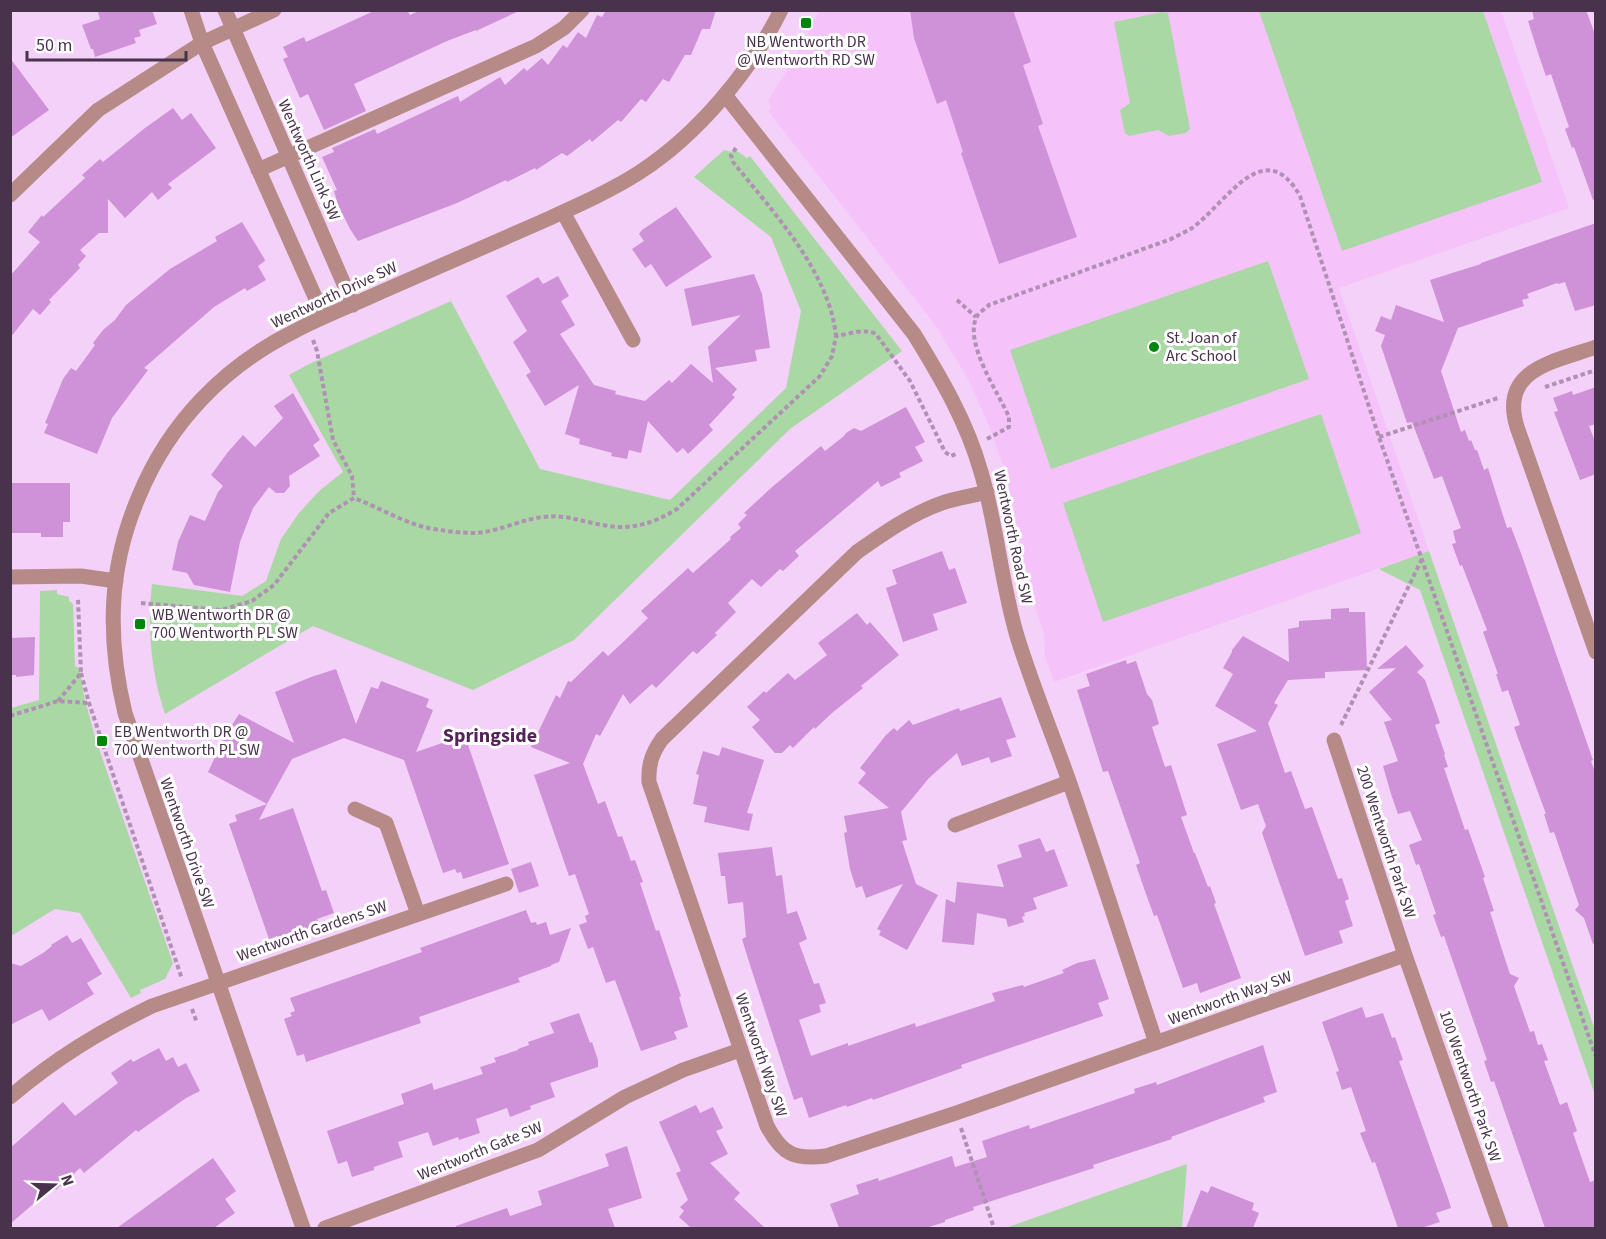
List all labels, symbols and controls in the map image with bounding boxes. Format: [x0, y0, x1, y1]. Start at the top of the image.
marker: NB Wentworth DR @ Wentworth RD SW [799, 16, 813, 30]
scale bar [27, 24, 186, 62]
place label: NB Wentworth DR @ Wentworth RD SW [737, 31, 875, 71]
text: 50 m [36, 33, 72, 58]
street label: Wentworth Link SW [272, 96, 346, 224]
street label: Wentworth Drive SW [267, 256, 401, 334]
place label: St. Joan of Arc School [1166, 327, 1238, 367]
marker: St. Joan of Arc School [1147, 340, 1161, 354]
street label: Wentworth Road SW [988, 468, 1038, 606]
place label: WB Wentworth DR @ 700 Wentworth PL SW [152, 604, 298, 644]
marker: WB Wentworth DR @ 700 Wentworth PL SW [133, 617, 147, 631]
place label: EB Wentworth DR @ 700 Wentworth PL SW [114, 721, 260, 761]
district label: Springside [443, 722, 537, 750]
marker: EB Wentworth DR @ 700 Wentworth PL SW [95, 734, 109, 748]
street label: 200 Wentworth Park SW [1351, 763, 1421, 921]
street label: Wentworth Drive SW [154, 775, 220, 912]
street label: Wentworth Gardens SW [234, 895, 390, 967]
street label: Wentworth Way SW [1165, 965, 1295, 1031]
street label: Wentworth Way SW [729, 990, 793, 1120]
street label: 100 Wentworth Park SW [1434, 1007, 1506, 1165]
street label: Wentworth Gate SW [414, 1116, 546, 1186]
north arrow [24, 1155, 84, 1215]
text: N [55, 1172, 79, 1189]

